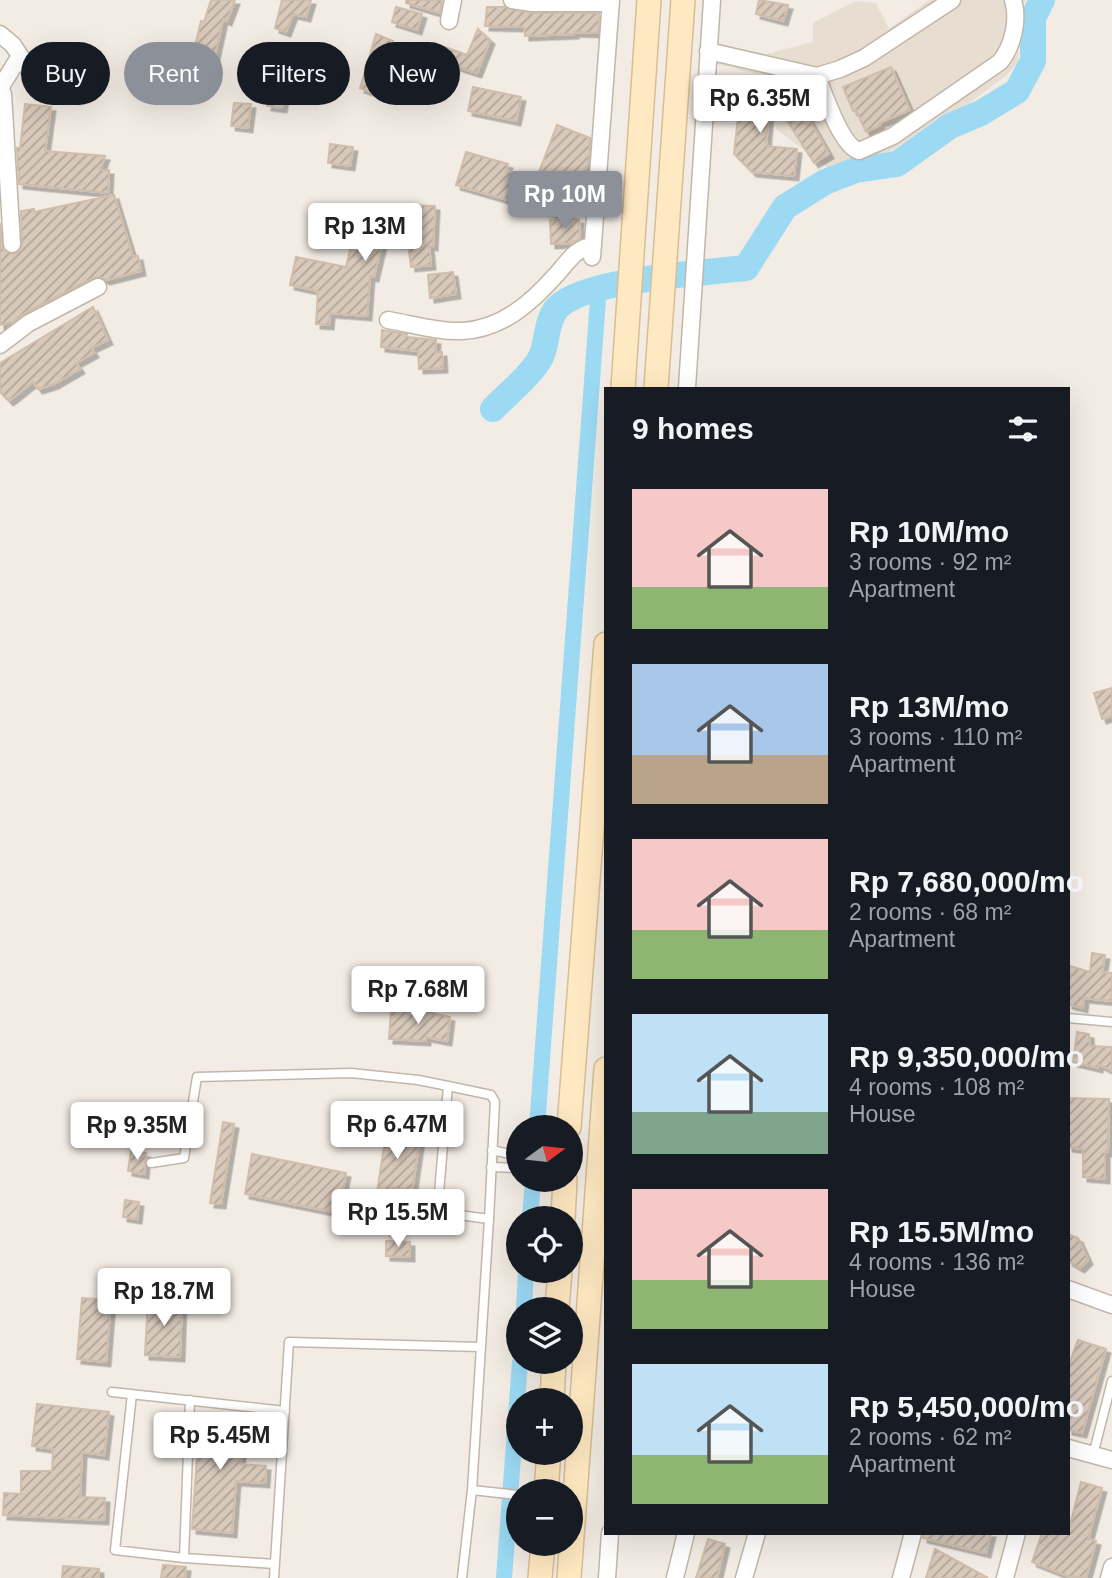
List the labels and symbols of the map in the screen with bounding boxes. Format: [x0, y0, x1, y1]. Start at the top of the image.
pin: Rp 6.35M [688, 76, 832, 135]
pin: Rp 10M [508, 172, 622, 231]
pin: Rp 13M [308, 204, 422, 263]
pin: Rp 7.68M [346, 967, 490, 1026]
pin: Rp 9.35M [65, 1102, 209, 1162]
pin: Rp 6.47M [325, 1102, 469, 1161]
north arrow [506, 1115, 583, 1192]
pin: Rp 15.5M [326, 1190, 470, 1249]
pin: Rp 18.7M [92, 1268, 236, 1328]
pin: Rp 5.45M [148, 1412, 292, 1472]

